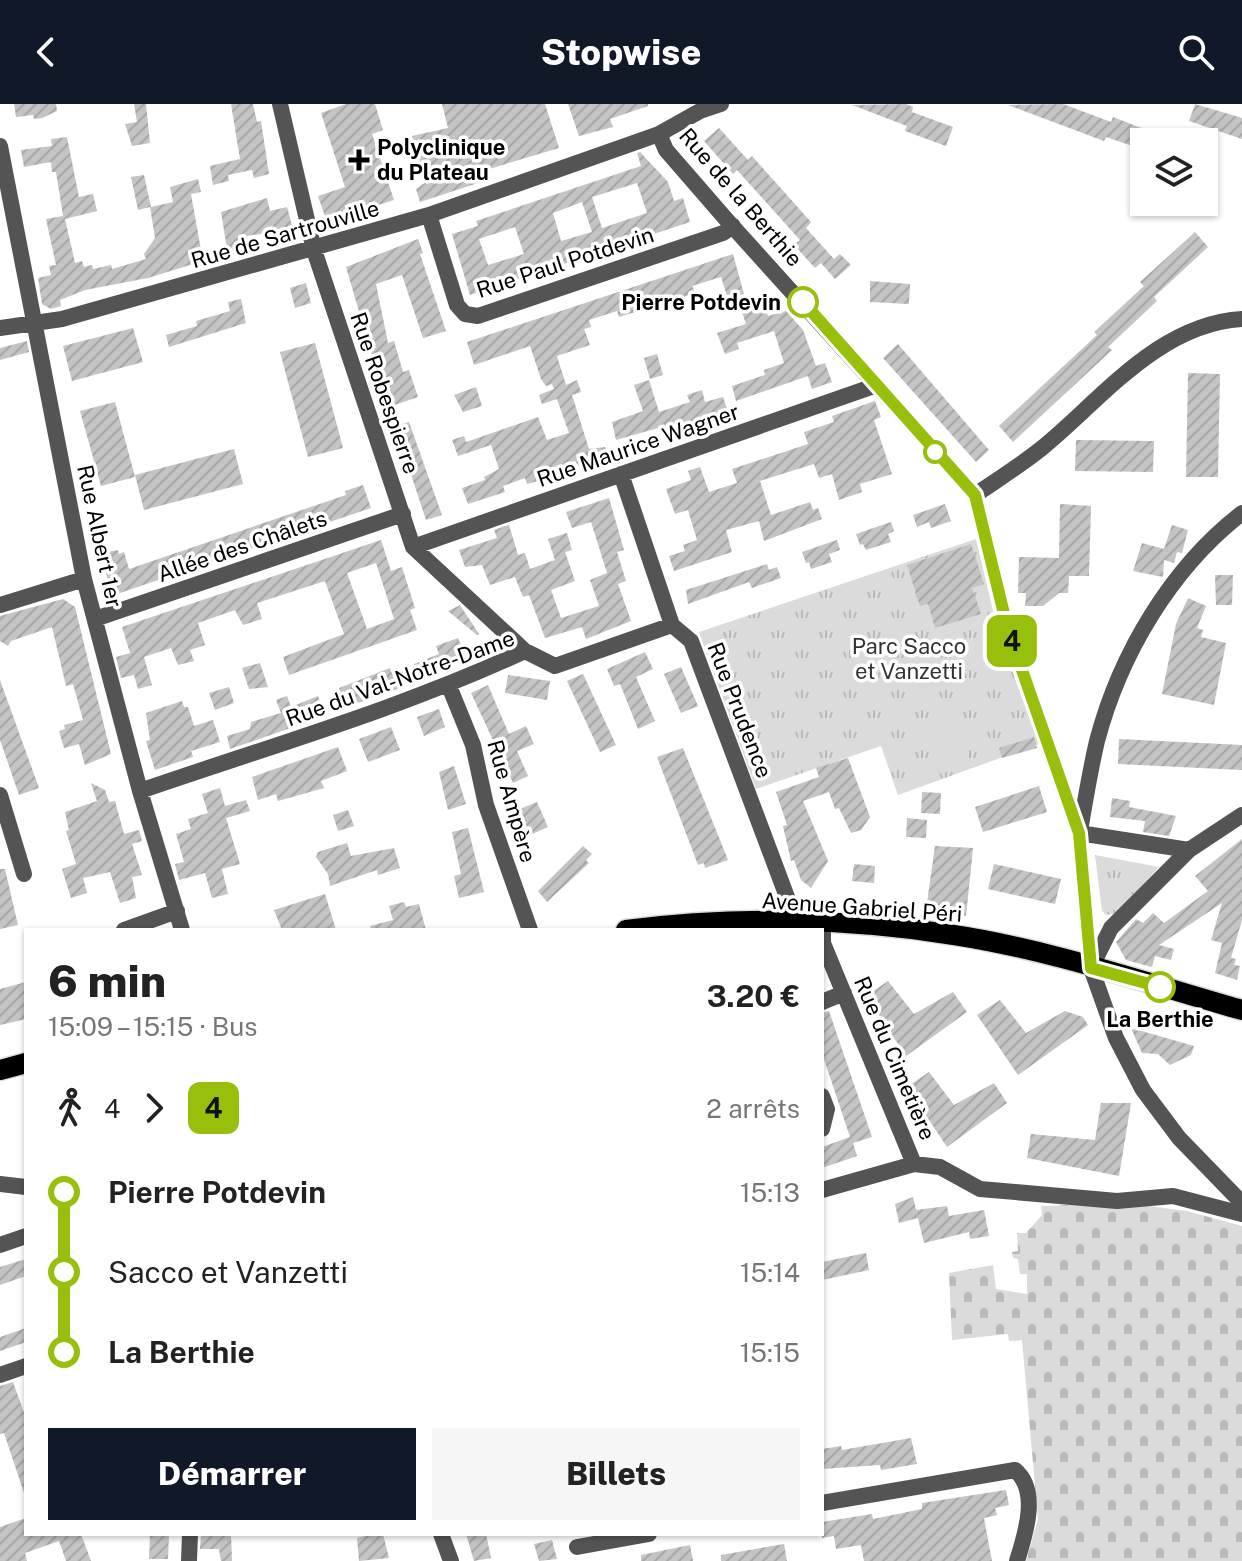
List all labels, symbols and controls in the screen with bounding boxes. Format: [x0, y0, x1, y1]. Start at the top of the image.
icon: back [24, 30, 68, 74]
icon: search [1174, 30, 1218, 74]
text: Stopwise [541, 31, 701, 73]
street label: Rue de la Berthie [674, 123, 808, 271]
map controls [1130, 128, 1218, 216]
button: layers [1130, 128, 1218, 216]
place label: Polyclinique du Plateau [377, 134, 505, 185]
marker: Polyclinique du Plateau [348, 149, 370, 171]
street label: Rue de Sartrouville [188, 195, 382, 273]
street label: Rue Paul Potdevin [473, 221, 657, 303]
marker: Pierre Potdevin [788, 287, 818, 317]
place label: Pierre Potdevin [621, 289, 781, 315]
street label: Rue Robespierre [345, 309, 425, 477]
street label: Rue Maurice Wagner [533, 398, 743, 492]
unlabelled marker [924, 441, 946, 463]
street label: Rue Albert 1er [72, 462, 128, 610]
street label: Allée des Châlets [154, 505, 330, 587]
line badge: 4 [986, 615, 1038, 667]
text: 4 [1003, 624, 1021, 657]
street label: Rue du Val-Notre-Dame [282, 625, 518, 731]
park label: Parc Sacco et Vanzetti [852, 633, 966, 684]
street label: Rue Prudence [702, 639, 778, 781]
street label: Rue Ampère [482, 737, 542, 865]
street label: Avenue Gabriel Péri [761, 887, 963, 927]
text: 6 min [48, 955, 166, 1007]
street label: Rue du Cimetière [849, 972, 941, 1144]
marker: La Berthie [1145, 972, 1175, 1002]
text: 3.20 € [707, 978, 800, 1014]
place label: La Berthie [1106, 1006, 1214, 1032]
text: 15:09 – 15:15 · Bus [48, 1011, 257, 1042]
icon: walk [48, 1086, 92, 1130]
icon: forward [132, 1086, 176, 1130]
text: 4 [204, 1091, 223, 1124]
text: 4 [104, 1093, 120, 1124]
text: 2 arrêts [706, 1093, 800, 1124]
text: Pierre Potdevin [108, 1174, 326, 1210]
text: 15:13 [740, 1177, 800, 1208]
text: Sacco et Vanzetti [108, 1254, 348, 1290]
text: 15:14 [740, 1257, 800, 1288]
text: La Berthie [108, 1334, 255, 1370]
text: 15:15 [740, 1337, 800, 1368]
button: Démarrer [48, 1428, 416, 1520]
button: Billets [432, 1428, 800, 1520]

